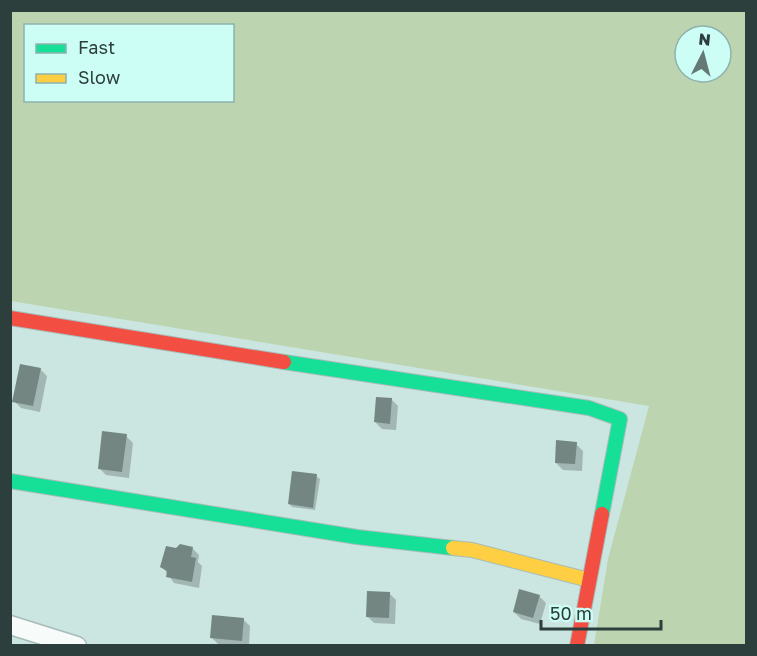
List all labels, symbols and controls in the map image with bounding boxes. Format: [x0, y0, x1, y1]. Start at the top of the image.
legend [24, 24, 234, 102]
north arrow [673, 24, 733, 84]
text: N [697, 29, 712, 50]
text: Fast [78, 36, 115, 58]
text: Slow [78, 66, 121, 88]
scale bar [541, 593, 661, 631]
text: 50 m [550, 602, 592, 624]

